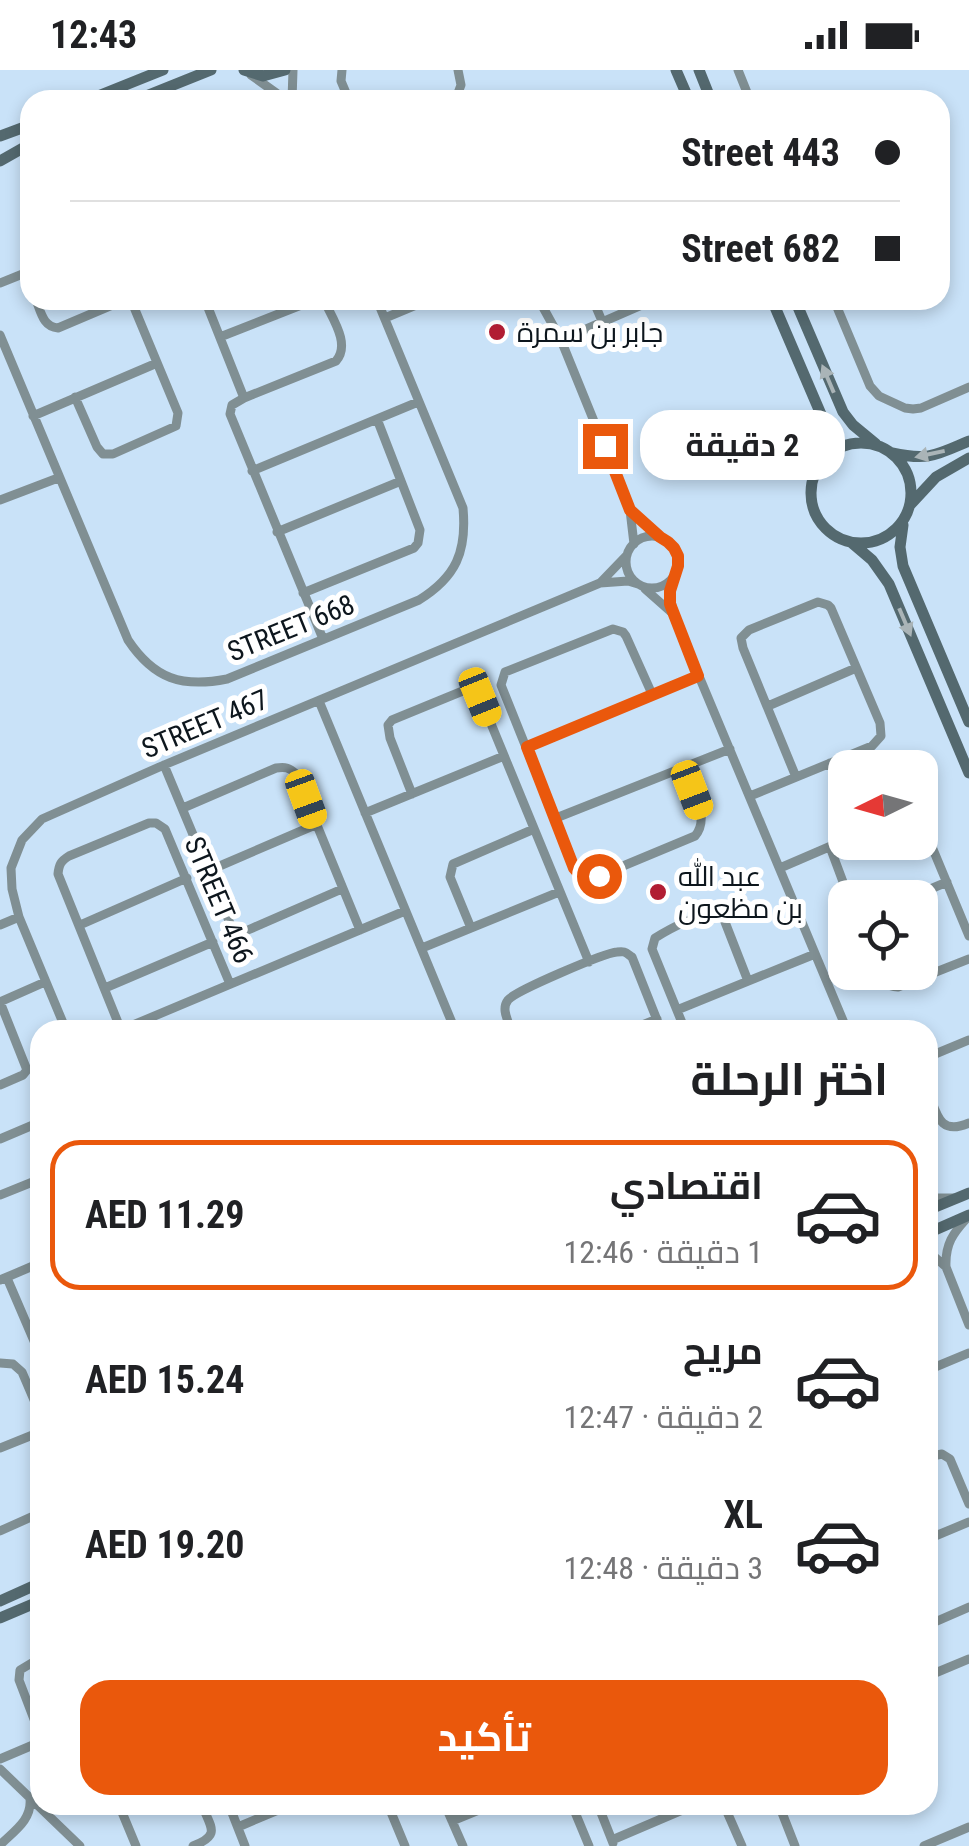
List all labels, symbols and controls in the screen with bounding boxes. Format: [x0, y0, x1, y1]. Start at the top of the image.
text: 12:43 [50, 13, 137, 57]
text: Street 443 [681, 131, 840, 175]
text: Street 682 [681, 227, 840, 271]
place label: جابر بن سمرة [517, 316, 663, 349]
marker: جابر بن سمرة [486, 321, 508, 343]
one-way arrow [820, 364, 836, 394]
callout: 2 دقيقة [640, 411, 845, 481]
route end [583, 424, 628, 469]
text: 2 دقيقة [685, 426, 800, 464]
one-way arrow [915, 447, 946, 463]
street label: STREET 668 [223, 588, 359, 668]
one-way arrow [897, 607, 913, 637]
car [455, 664, 505, 730]
street label: STREET 467 [137, 683, 273, 765]
north arrow [828, 750, 938, 860]
map controls [828, 750, 938, 990]
car [667, 757, 717, 823]
car [282, 766, 330, 832]
street label: STREET 466 [178, 832, 260, 968]
route start [577, 854, 622, 899]
place label: عبد الله بن مظعون [678, 858, 803, 925]
button: locate [828, 880, 938, 990]
marker: عبد الله بن مظعون [647, 881, 669, 903]
text: اختر الرحلة [691, 1053, 888, 1106]
text: اقتصادي [610, 1164, 763, 1208]
icon: car [793, 1170, 883, 1260]
text: AED 11.29 [85, 1193, 244, 1237]
text: 1 دقيقة · 12:46 [563, 1233, 763, 1271]
text: مريح [683, 1329, 763, 1373]
icon: car [793, 1335, 883, 1425]
text: AED 15.24 [85, 1358, 244, 1402]
text: 2 دقيقة · 12:47 [563, 1398, 763, 1436]
text: XL [724, 1493, 763, 1537]
icon: car [793, 1500, 883, 1590]
text: AED 19.20 [85, 1523, 244, 1567]
text: 3 دقيقة · 12:48 [563, 1549, 763, 1587]
button: تأكيد [80, 1680, 888, 1795]

